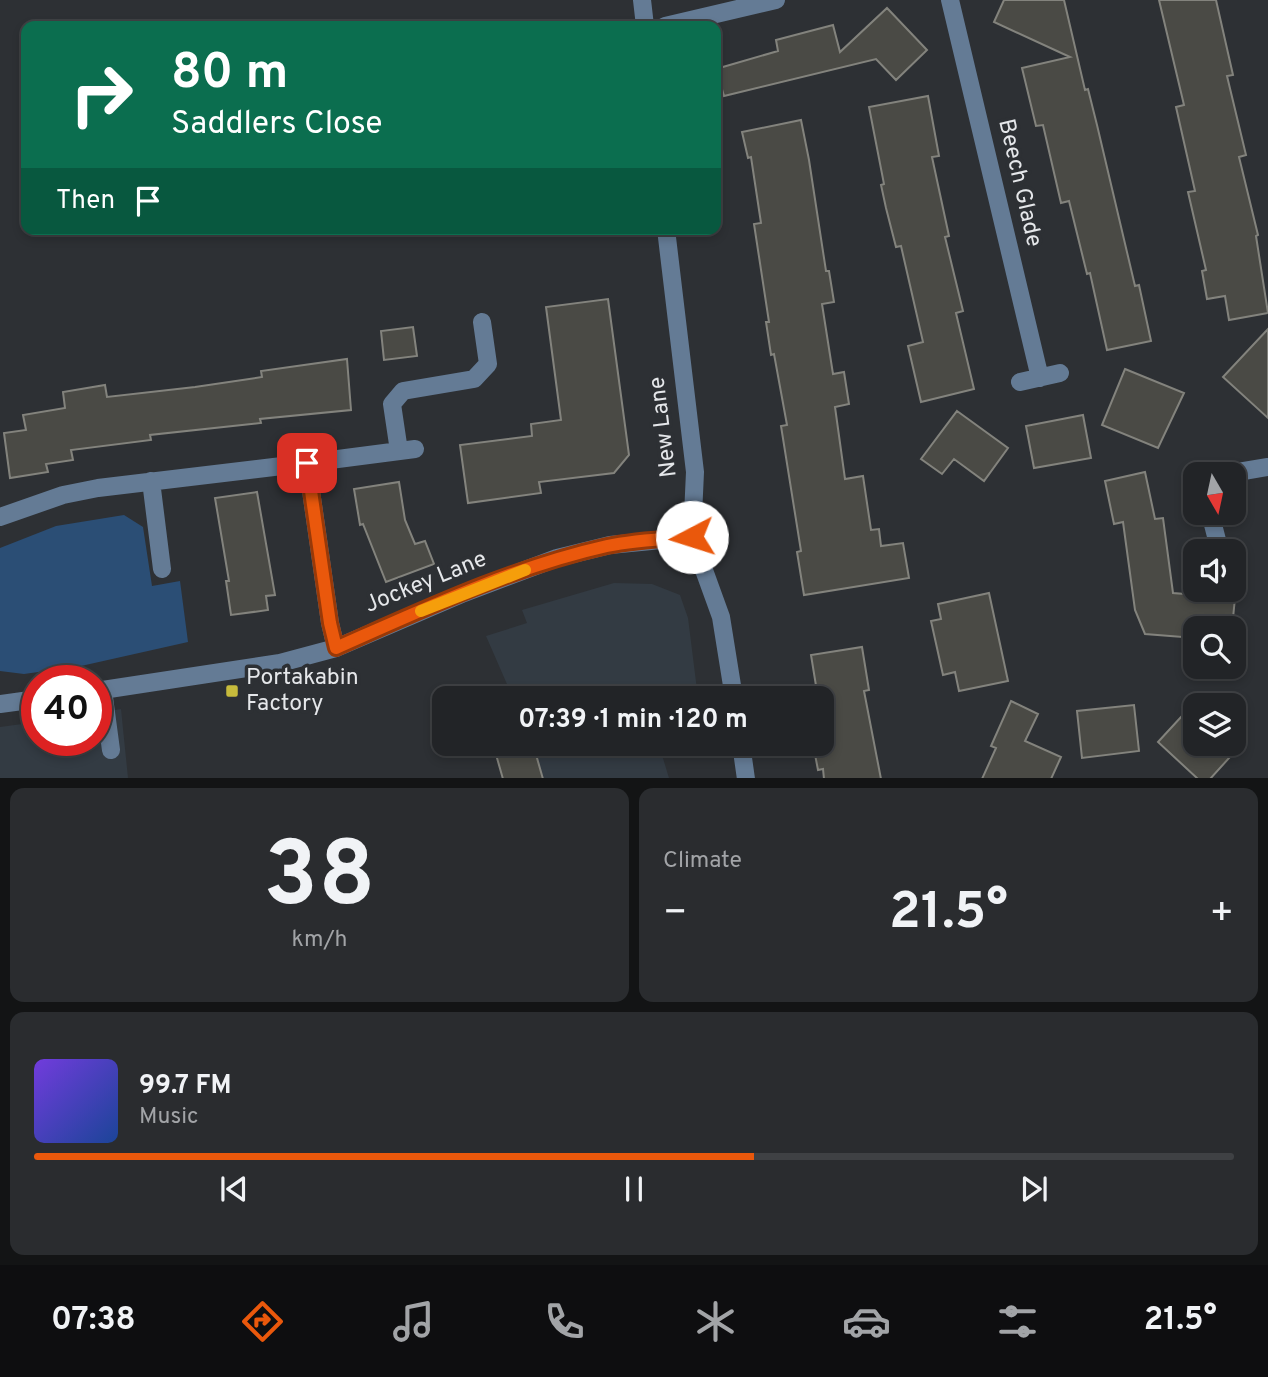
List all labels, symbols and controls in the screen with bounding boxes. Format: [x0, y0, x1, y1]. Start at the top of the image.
text: 80 m [171, 44, 288, 106]
icon: right [56, 49, 147, 140]
text: Saddlers Close [171, 105, 383, 145]
street label: Beech Glade [990, 116, 1048, 250]
icon: arrive [129, 182, 167, 220]
text: Then [56, 185, 115, 218]
street label: New Lane [643, 375, 685, 479]
pin [277, 433, 337, 493]
icon: arrive [288, 444, 326, 482]
north arrow [1183, 462, 1246, 525]
map controls [1183, 462, 1246, 756]
position arrow [655, 500, 729, 574]
button: sound [1183, 539, 1246, 602]
street label: Jockey Lane [361, 545, 491, 621]
button: search [1183, 616, 1246, 679]
place label: Portakabin Factory [246, 664, 359, 719]
speed limit sign: 40 [21, 665, 112, 756]
marker: Portakabin Factory [224, 683, 240, 699]
button: layers [1183, 693, 1246, 756]
text: 07:39 · 1 min · 120 m [518, 704, 748, 737]
text: 38 [264, 823, 375, 938]
text: Climate [663, 847, 742, 876]
text: 21.5° [889, 881, 1008, 947]
text: − [663, 890, 688, 939]
text: + [1209, 890, 1234, 939]
text: km/h [292, 926, 347, 955]
text: 99.7 FM [139, 1070, 232, 1103]
text: Music [139, 1103, 199, 1132]
icon: previous [215, 1170, 253, 1208]
icon: pause [615, 1170, 653, 1208]
icon: next [1015, 1170, 1053, 1208]
icon: directions [238, 1297, 287, 1346]
icon: music [389, 1297, 438, 1346]
icon: phone [540, 1297, 589, 1346]
icon: climate [691, 1297, 740, 1346]
icon: car [842, 1297, 891, 1346]
icon: filters [993, 1297, 1042, 1346]
text: 07:38 [51, 1301, 136, 1341]
text: 21.5° [1144, 1301, 1217, 1341]

